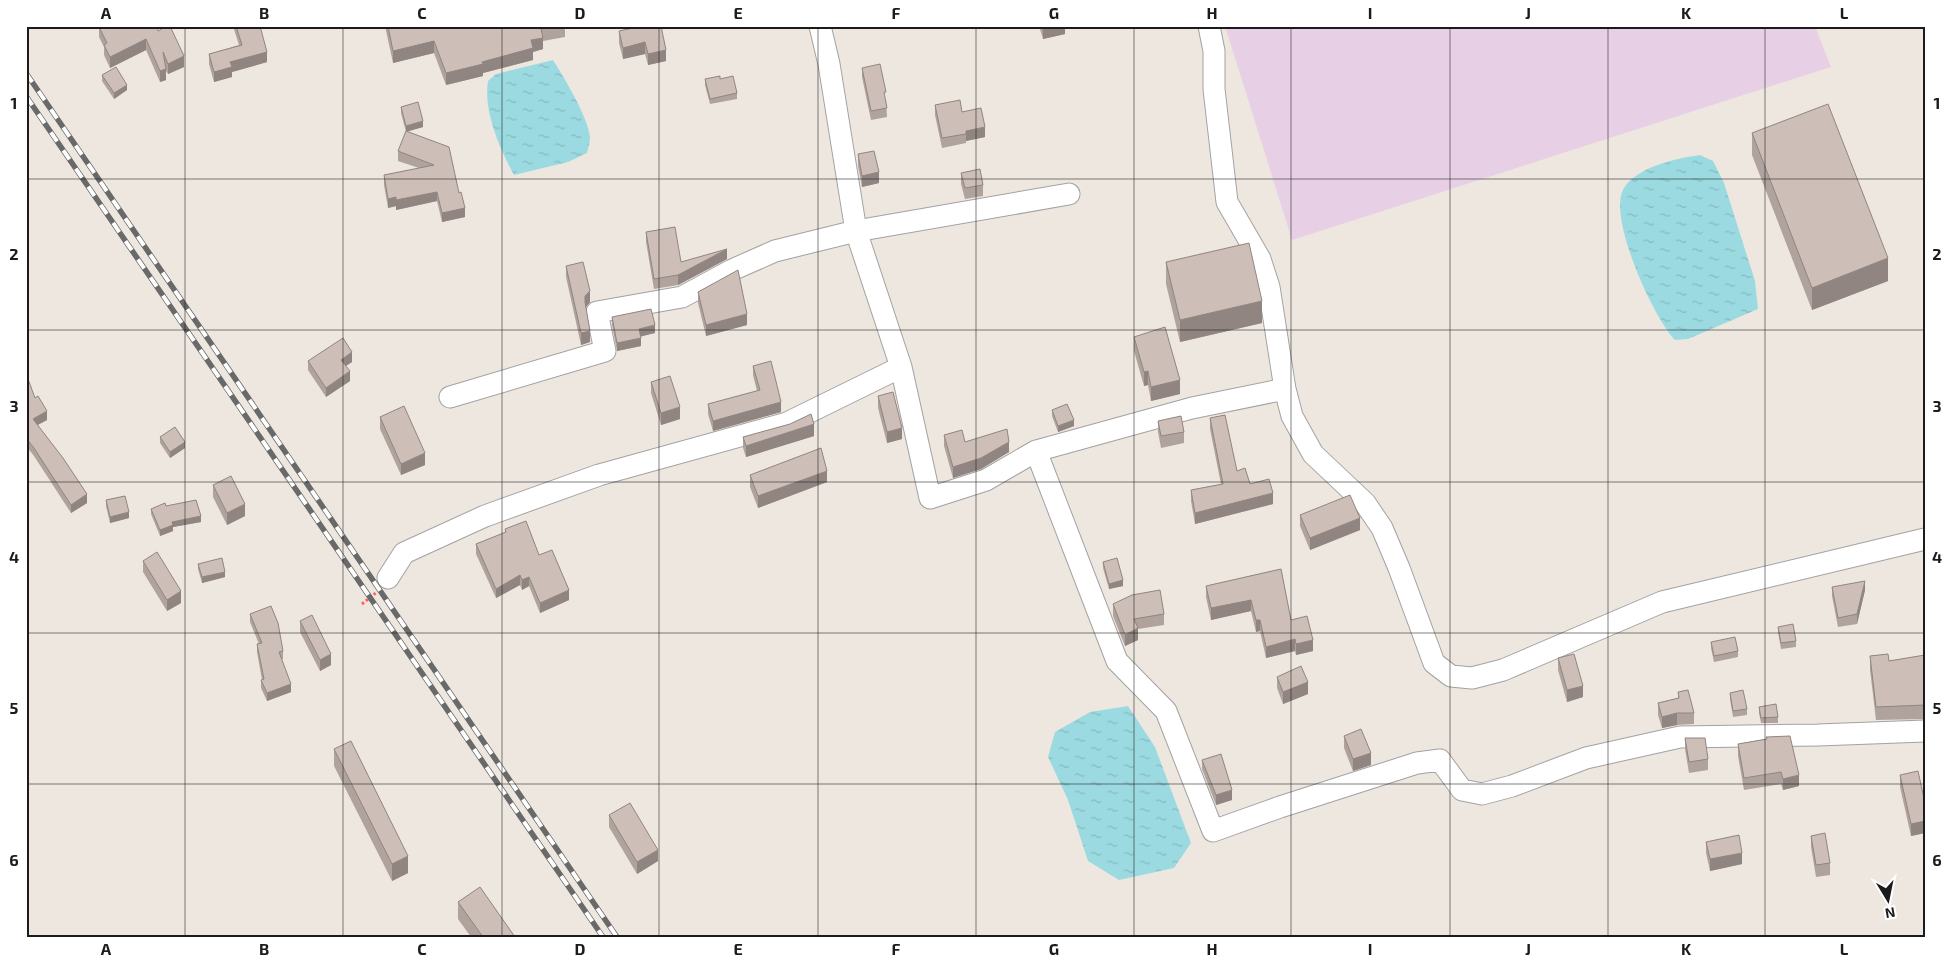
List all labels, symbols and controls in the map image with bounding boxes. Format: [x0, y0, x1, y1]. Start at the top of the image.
text: A [101, 3, 112, 22]
text: B [259, 3, 269, 22]
text: C [417, 3, 427, 22]
text: D [575, 3, 586, 22]
text: E [733, 3, 743, 22]
text: F [892, 3, 901, 22]
text: G [1049, 3, 1059, 22]
text: H [1206, 3, 1218, 22]
text: I [1368, 3, 1372, 22]
text: J [1525, 3, 1531, 22]
text: K [1681, 3, 1692, 22]
text: L [1840, 3, 1849, 22]
text: 1 [11, 93, 17, 112]
text: 1 [1934, 93, 1940, 112]
text: 2 [9, 244, 19, 263]
text: 2 [1932, 244, 1942, 263]
text: 3 [9, 396, 19, 415]
text: 3 [1932, 396, 1942, 415]
text: 4 [9, 547, 19, 566]
text: 4 [1932, 547, 1942, 566]
text: 5 [10, 698, 19, 717]
text: 5 [1933, 698, 1942, 717]
text: 6 [9, 850, 19, 869]
text: 6 [1932, 850, 1942, 869]
north arrow [1864, 876, 1914, 926]
text: N [1884, 904, 1897, 923]
text: A [101, 939, 112, 958]
text: B [259, 939, 269, 958]
text: C [417, 939, 427, 958]
text: D [575, 939, 586, 958]
text: E [733, 939, 743, 958]
text: F [892, 939, 901, 958]
text: G [1049, 939, 1059, 958]
text: H [1206, 939, 1218, 958]
text: I [1368, 939, 1372, 958]
text: J [1525, 939, 1531, 958]
text: K [1681, 939, 1692, 958]
text: L [1840, 939, 1849, 958]

